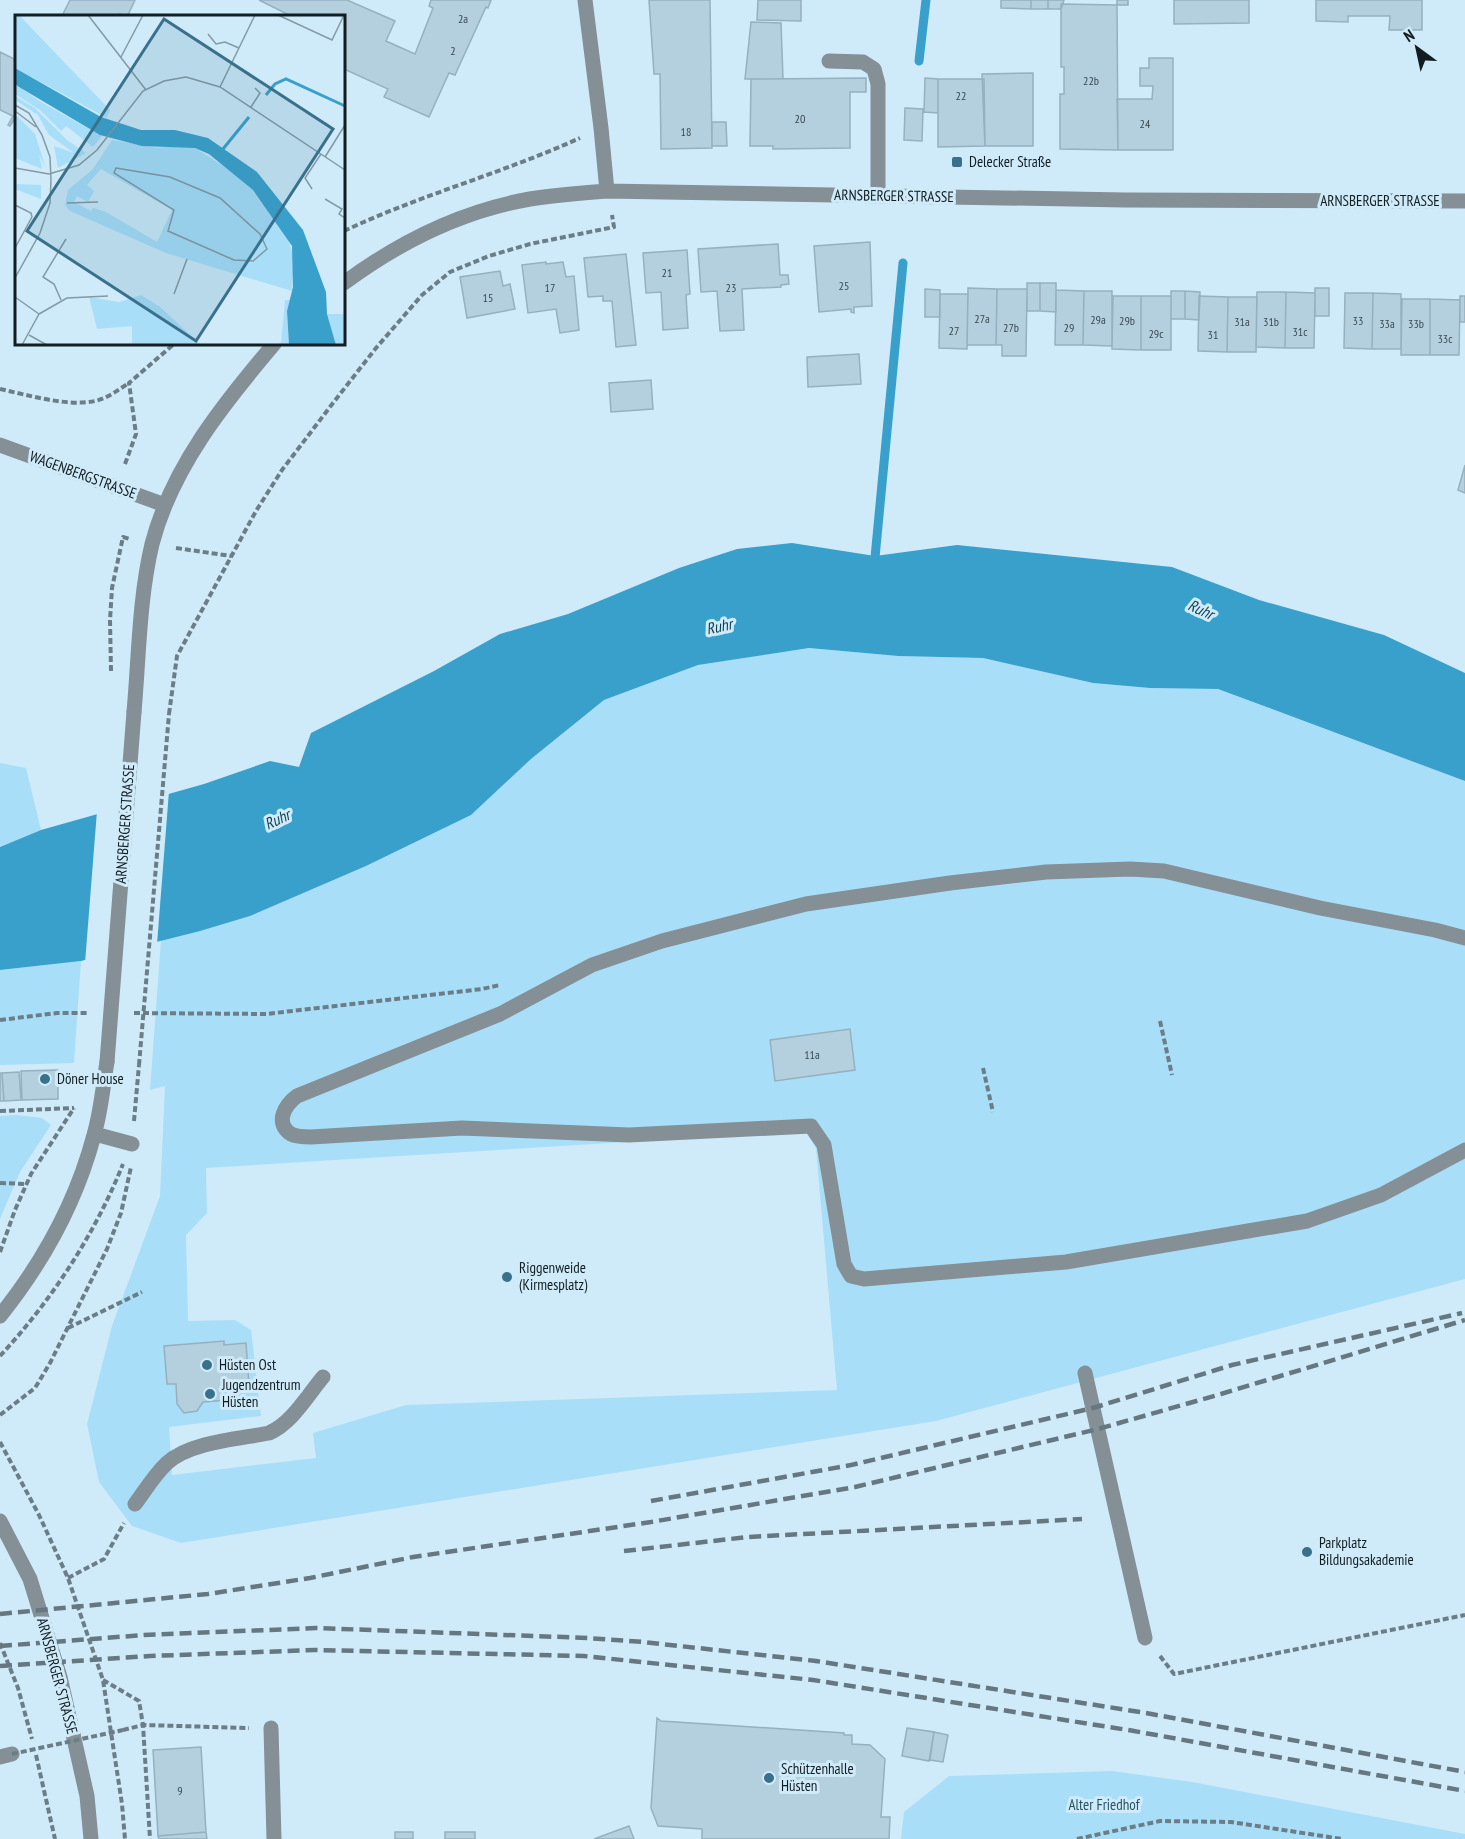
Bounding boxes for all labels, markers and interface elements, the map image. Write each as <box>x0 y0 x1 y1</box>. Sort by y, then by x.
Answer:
house number: 2a <box>458 11 468 26</box>
inset map <box>15 15 345 345</box>
north arrow <box>1387 18 1447 78</box>
text: N <box>1400 25 1418 46</box>
house number: 2 <box>450 43 456 58</box>
house number: 22b <box>1083 73 1099 88</box>
house number: 22 <box>956 88 966 103</box>
house number: 20 <box>795 111 805 126</box>
house number: 24 <box>1140 116 1151 131</box>
house number: 18 <box>681 124 691 139</box>
place label: Delecker Straße <box>969 152 1051 171</box>
marker: Delecker Straße <box>950 155 964 169</box>
street label: ARNSBERGER STRASSE <box>834 185 954 206</box>
street label: ARNSBERGER STRASSE <box>1320 191 1440 210</box>
house number: 21 <box>662 265 672 280</box>
house number: 25 <box>839 278 849 293</box>
house number: 17 <box>545 280 555 295</box>
house number: 23 <box>726 280 736 295</box>
house number: 15 <box>483 290 493 305</box>
house number: 27a <box>974 311 990 326</box>
house number: 29a <box>1090 312 1106 327</box>
house number: 29b <box>1119 313 1135 328</box>
house number: 33 <box>1353 313 1363 328</box>
house number: 31a <box>1234 314 1250 329</box>
house number: 31b <box>1263 314 1279 329</box>
house number: 33a <box>1379 316 1395 331</box>
house number: 33b <box>1408 316 1424 331</box>
house number: 27b <box>1003 320 1019 335</box>
house number: 29 <box>1064 320 1074 335</box>
house number: 27 <box>949 323 959 338</box>
house number: 31c <box>1292 324 1308 339</box>
house number: 29c <box>1148 326 1164 341</box>
house number: 31 <box>1208 327 1218 342</box>
house number: 33c <box>1437 331 1453 346</box>
street label: WAGENBERGSTRASSE <box>27 446 139 503</box>
water label: Ruhr <box>1185 594 1219 625</box>
water label: Ruhr <box>704 613 736 638</box>
street label: ARNSBERGER STRASSE <box>111 764 138 884</box>
water label: Ruhr <box>261 803 295 834</box>
house number: 11a <box>804 1047 820 1062</box>
place label: Döner House <box>57 1069 124 1088</box>
marker: Döner House <box>38 1072 52 1086</box>
place label: Riggenweide (Kirmesplatz) <box>519 1258 588 1294</box>
marker: Riggenweide (Kirmesplatz) <box>500 1270 514 1284</box>
place label: Hüsten Ost <box>219 1355 276 1374</box>
marker: Hüsten Ost <box>200 1358 214 1372</box>
place label: Jugendzentrum Hüsten <box>221 1375 300 1411</box>
marker: Jugendzentrum Hüsten <box>203 1387 217 1401</box>
place label: Parkplatz Bildungsakademie <box>1319 1533 1414 1569</box>
marker: Parkplatz Bildungsakademie <box>1300 1545 1314 1559</box>
street label: ARNSBERGER STRASSE <box>33 1616 82 1736</box>
place label: Schützenhalle Hüsten <box>781 1759 854 1795</box>
marker: Schützenhalle Hüsten <box>762 1771 776 1785</box>
house number: 9 <box>177 1783 183 1798</box>
park label: Alter Friedhof <box>1068 1795 1141 1814</box>

